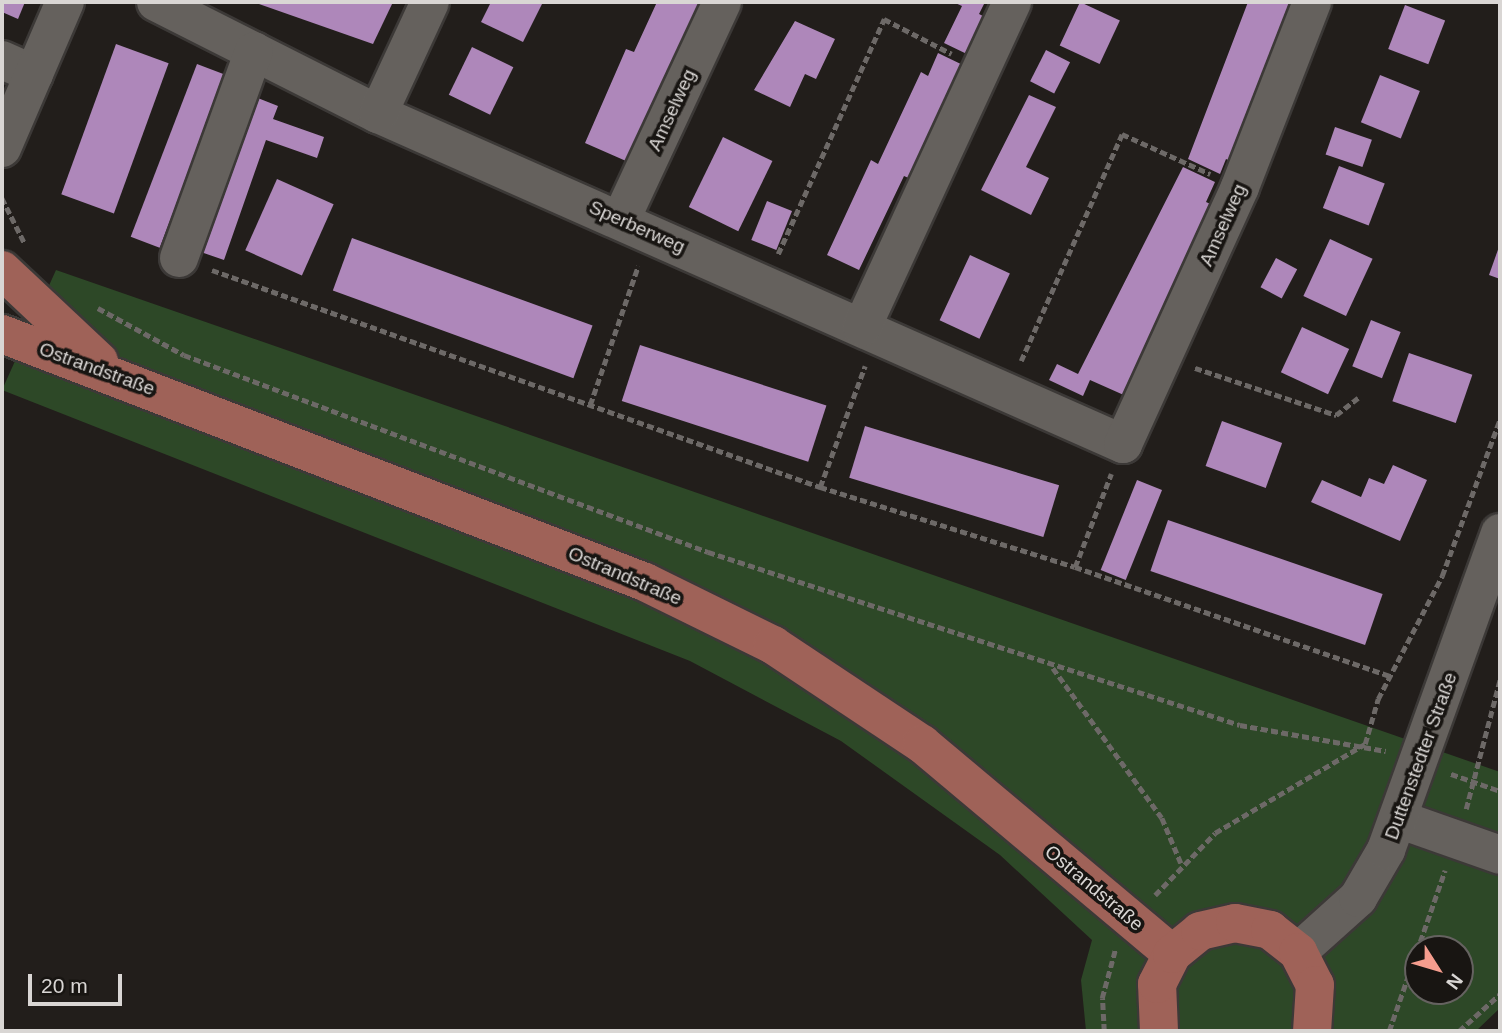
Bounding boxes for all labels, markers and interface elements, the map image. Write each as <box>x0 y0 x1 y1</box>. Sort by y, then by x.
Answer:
street label: Amselweg <box>643 65 701 155</box>
street label: Amselweg <box>1195 180 1251 270</box>
street label: Sperberweg <box>586 196 688 258</box>
street label: Ostrandstraße <box>36 338 158 400</box>
street label: Ostrandstraße <box>565 542 685 610</box>
street label: Duttenstedter Straße <box>1380 669 1462 843</box>
street label: Ostrandstraße <box>1040 840 1148 936</box>
north arrow <box>1404 935 1474 1005</box>
scale bar <box>32 960 126 1004</box>
text: N <box>1442 970 1467 994</box>
text: 20 m <box>41 974 88 997</box>

